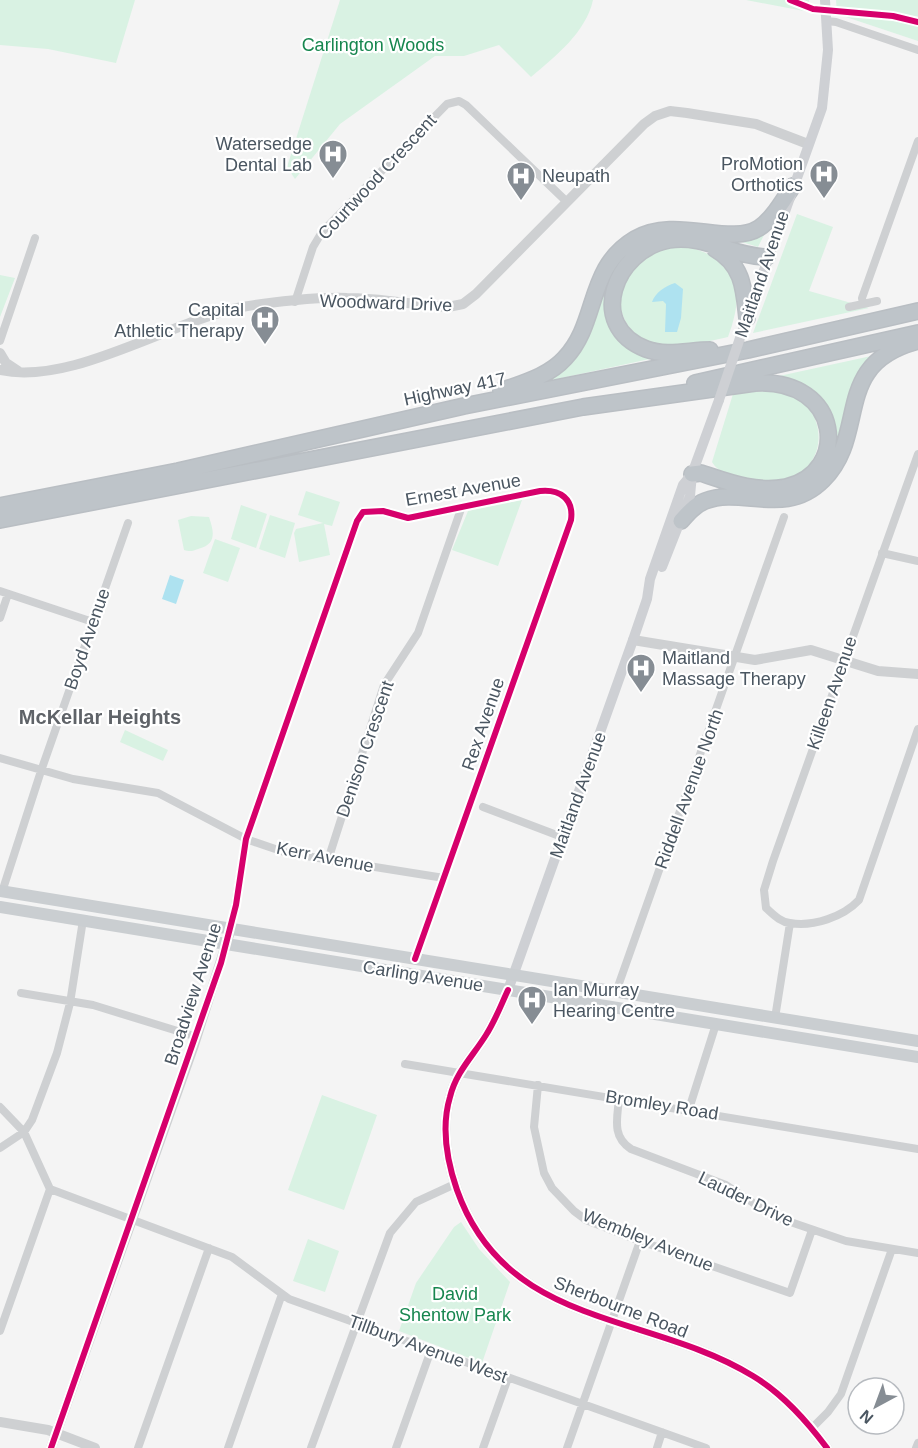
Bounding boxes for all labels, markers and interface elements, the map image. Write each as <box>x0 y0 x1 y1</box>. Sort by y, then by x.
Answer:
park label: Carlington Woods <box>302 35 444 55</box>
street label: Courtwood Crescent <box>314 110 440 244</box>
place label: Watersedge Dental Lab <box>216 134 312 175</box>
hospital icon: Watersedge Dental Lab <box>317 138 349 180</box>
place label: ProMotion Orthotics <box>721 154 803 195</box>
hospital icon: ProMotion Orthotics <box>808 158 840 200</box>
hospital icon: Neupath <box>505 160 537 202</box>
place label: Neupath <box>542 166 610 186</box>
street label: Maitland Avenue <box>731 208 793 340</box>
street label: Woodward Drive <box>319 291 453 315</box>
place label: Capital Athletic Therapy <box>114 300 244 341</box>
hospital icon: Capital Athletic Therapy <box>249 304 281 346</box>
street label: Highway 417 <box>402 368 508 410</box>
street label: Ernest Avenue <box>404 470 522 510</box>
street label: Boyd Avenue <box>60 586 114 692</box>
street label: Killeen Avenue <box>803 634 861 752</box>
place label: Maitland Massage Therapy <box>662 648 806 689</box>
hospital icon: Maitland Massage Therapy <box>625 652 657 694</box>
street label: Rex Avenue <box>458 675 508 773</box>
street label: Denison Crescent <box>332 678 398 820</box>
district label: McKellar Heights <box>19 706 181 728</box>
street label: Riddell Avenue North <box>651 706 727 872</box>
street label: Maitland Avenue <box>546 729 610 861</box>
street label: Kerr Avenue <box>275 838 375 876</box>
street label: Broadview Avenue <box>161 920 225 1068</box>
street label: Carling Avenue <box>361 957 485 995</box>
place label: Ian Murray Hearing Centre <box>553 980 675 1021</box>
hospital icon: Ian Murray Hearing Centre <box>516 984 548 1026</box>
street label: Bromley Road <box>604 1086 720 1124</box>
street label: Lauder Drive <box>695 1167 797 1231</box>
street label: Wembley Avenue <box>580 1205 716 1275</box>
street label: Sherbourne Road <box>551 1272 691 1342</box>
park label: David Shentow Park <box>399 1284 512 1325</box>
street label: Tillbury Avenue West <box>346 1311 510 1387</box>
north arrow <box>846 1376 906 1436</box>
text: N <box>857 1407 876 1427</box>

